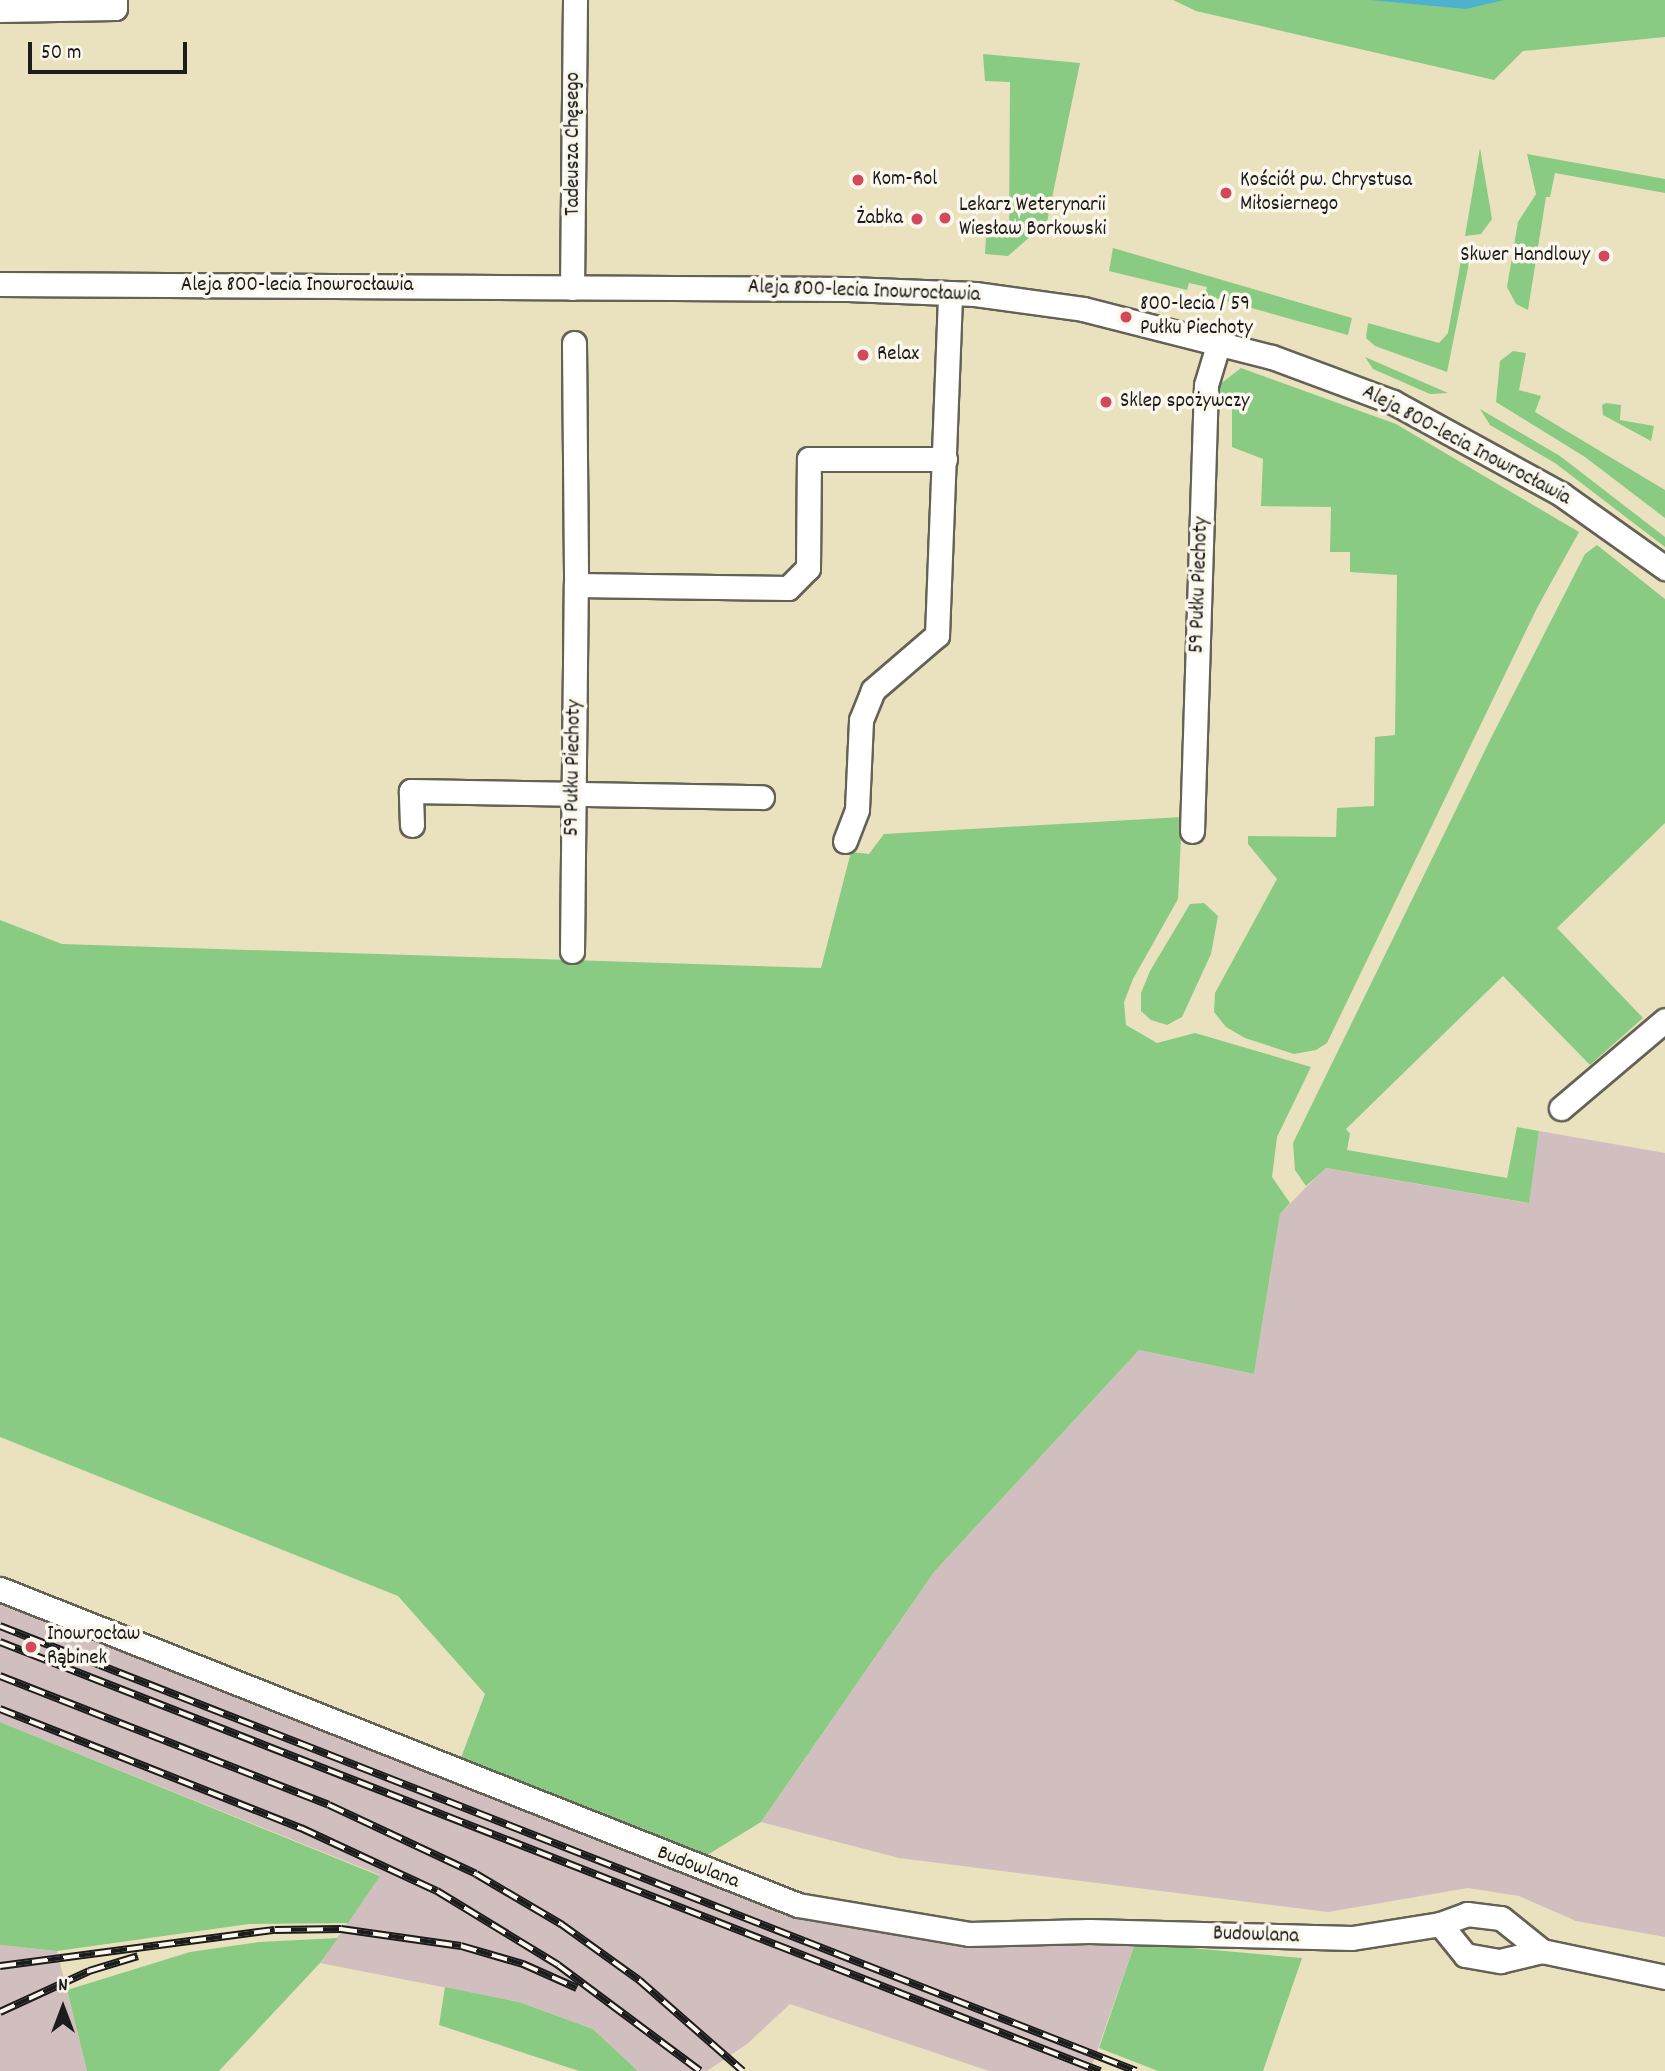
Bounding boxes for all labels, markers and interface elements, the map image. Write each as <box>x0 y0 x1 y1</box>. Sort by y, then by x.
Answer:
scale bar <box>32 28 191 72</box>
text: 50 m <box>41 39 81 69</box>
street label: Tadeusza Chęsego <box>561 72 587 216</box>
place label: Kom-Rol <box>872 167 937 193</box>
place label: Kościół pw. Chrystusa Miłosiernego <box>1240 168 1412 218</box>
marker: Kom-Rol <box>850 172 866 188</box>
marker: Kościół pw. Chrystusa Miłosiernego <box>1218 185 1234 201</box>
place label: Lekarz Weterynarii Wiesław Borkowski <box>959 193 1106 243</box>
place label: Żabka <box>856 206 903 232</box>
marker: Lekarz Weterynarii Wiesław Borkowski <box>937 210 953 226</box>
marker: Żabka <box>909 211 925 227</box>
place label: Skwer Handlowy <box>1460 243 1590 269</box>
marker: Skwer Handlowy <box>1596 248 1612 264</box>
street label: Aleja 800-lecia Inowrocławia <box>181 273 413 299</box>
street label: Aleja 800-lecia Inowrocławia <box>747 275 981 309</box>
place label: 800-lecia / 59 Pułku Piechoty <box>1140 292 1253 342</box>
marker: 800-lecia / 59 Pułku Piechoty <box>1118 309 1134 325</box>
place label: Relax <box>877 342 919 368</box>
marker: Relax <box>855 347 871 363</box>
street label: Aleja 800-lecia Inowrocławia <box>1357 380 1575 512</box>
place label: Sklep spożywczy <box>1120 389 1249 415</box>
marker: Sklep spożywczy <box>1098 394 1114 410</box>
street label: 59 Pułku Piechoty <box>1185 516 1215 654</box>
street label: 59 Pułku Piechoty <box>560 699 588 837</box>
place label: Inowrocław Rąbinek <box>47 1622 140 1672</box>
marker: Inowrocław Rąbinek <box>21 1637 41 1657</box>
street label: Budowlana <box>653 1841 743 1895</box>
street label: Budowlana <box>1213 1922 1299 1950</box>
north arrow <box>28 1973 98 2043</box>
text: N <box>58 1973 68 2000</box>

